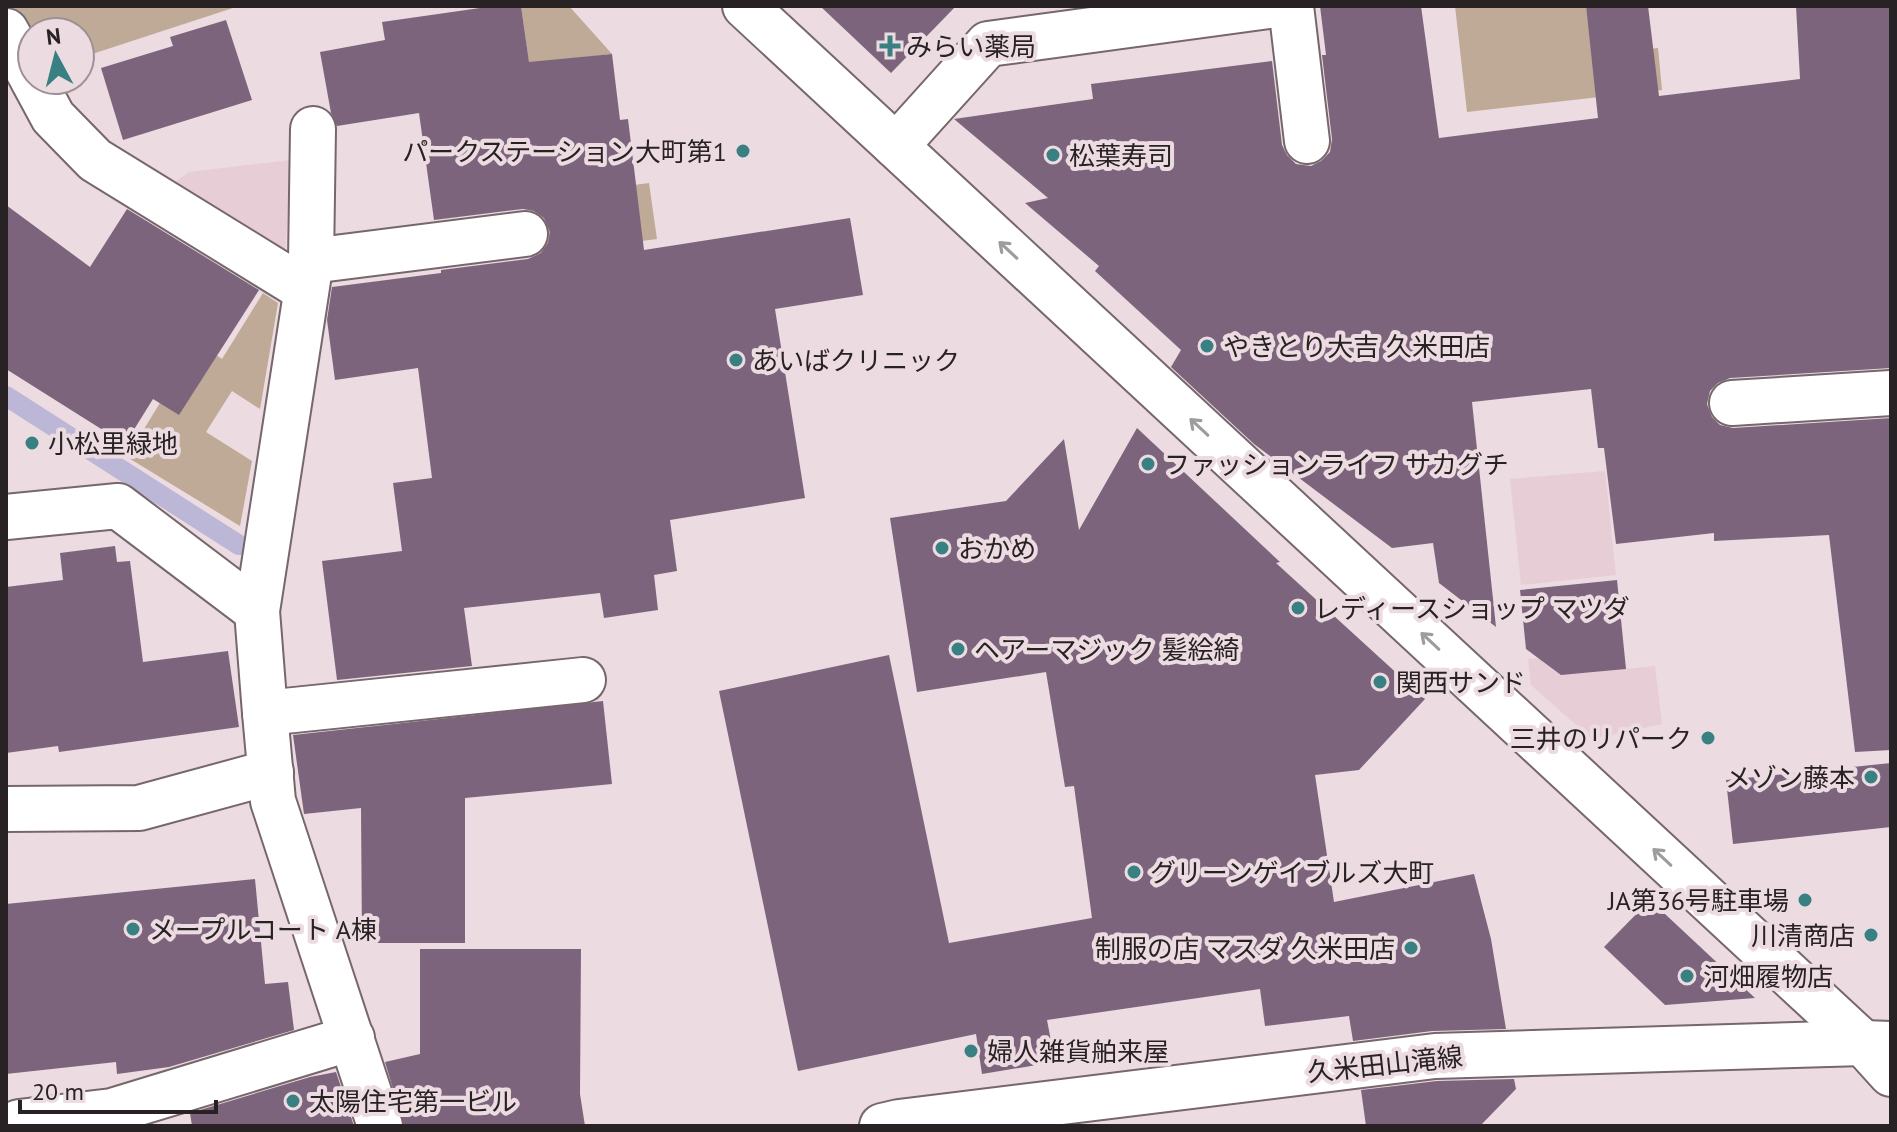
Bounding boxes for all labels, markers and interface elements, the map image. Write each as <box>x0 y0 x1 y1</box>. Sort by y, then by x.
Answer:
north arrow <box>16 16 96 96</box>
text: N <box>45 21 62 51</box>
place label: みらい薬局 <box>906 30 1036 63</box>
marker: みらい薬局 <box>881 37 899 55</box>
place label: パークステーション大町第1 <box>402 135 727 168</box>
place label: 松葉寿司 <box>1069 139 1173 172</box>
marker: パークステーション大町第1 <box>734 142 752 160</box>
marker: 松葉寿司 <box>1044 146 1062 164</box>
one-way arrow <box>998 240 1018 259</box>
place label: やきとり大吉 久米田店 <box>1223 330 1490 363</box>
marker: やきとり大吉 久米田店 <box>1198 337 1216 355</box>
place label: あいばクリニック <box>752 344 960 377</box>
marker: あいばクリニック <box>727 351 745 369</box>
one-way arrow <box>1189 418 1209 436</box>
place label: 小松里緑地 <box>48 427 178 460</box>
marker: 小松里緑地 <box>23 434 41 452</box>
place label: ファッションライフ サカグチ <box>1164 448 1509 481</box>
marker: ファッションライフ サカグチ <box>1139 455 1157 473</box>
place label: おかめ <box>958 532 1036 565</box>
marker: おかめ <box>933 539 951 557</box>
place label: レディースショップ マツダ <box>1314 592 1630 625</box>
marker: レディースショップ マツダ <box>1289 599 1307 617</box>
place label: ヘアーマジック 髪絵綺 <box>974 633 1239 666</box>
one-way arrow <box>1421 633 1441 651</box>
marker: ヘアーマジック 髪絵綺 <box>949 640 967 658</box>
place label: 関西サンド <box>1396 666 1526 699</box>
marker: 関西サンド <box>1371 673 1389 691</box>
place label: 三井のリパーク <box>1510 722 1692 755</box>
marker: 三井のリパーク <box>1699 729 1717 747</box>
place label: メゾン藤本 <box>1725 761 1855 794</box>
marker: メゾン藤本 <box>1862 768 1880 786</box>
one-way arrow <box>1652 848 1672 866</box>
place label: グリーンゲイブルズ大町 <box>1150 856 1434 889</box>
marker: グリーンゲイブルズ大町 <box>1125 863 1143 881</box>
place label: JA第36号駐車場 <box>1607 884 1789 917</box>
marker: JA第36号駐車場 <box>1796 891 1814 909</box>
place label: メープルコート A棟 <box>149 913 377 946</box>
place label: 川清商店 <box>1751 919 1855 952</box>
marker: メープルコート A棟 <box>124 920 142 938</box>
marker: 川清商店 <box>1862 926 1880 944</box>
place label: 制服の店 マスダ 久米田店 <box>1095 932 1395 965</box>
marker: 制服の店 マスダ 久米田店 <box>1402 939 1420 957</box>
place label: 河畑履物店 <box>1703 960 1833 993</box>
marker: 河畑履物店 <box>1678 967 1696 985</box>
place label: 婦人雑貨舶来屋 <box>987 1035 1169 1068</box>
street label: 久米田山滝線 <box>1306 1039 1464 1089</box>
marker: 婦人雑貨舶来屋 <box>962 1042 980 1060</box>
scale bar <box>20 1064 216 1114</box>
text: 20 m <box>32 1076 84 1107</box>
place label: 太陽住宅第一ビル <box>309 1085 517 1118</box>
marker: 太陽住宅第一ビル <box>284 1092 302 1110</box>

